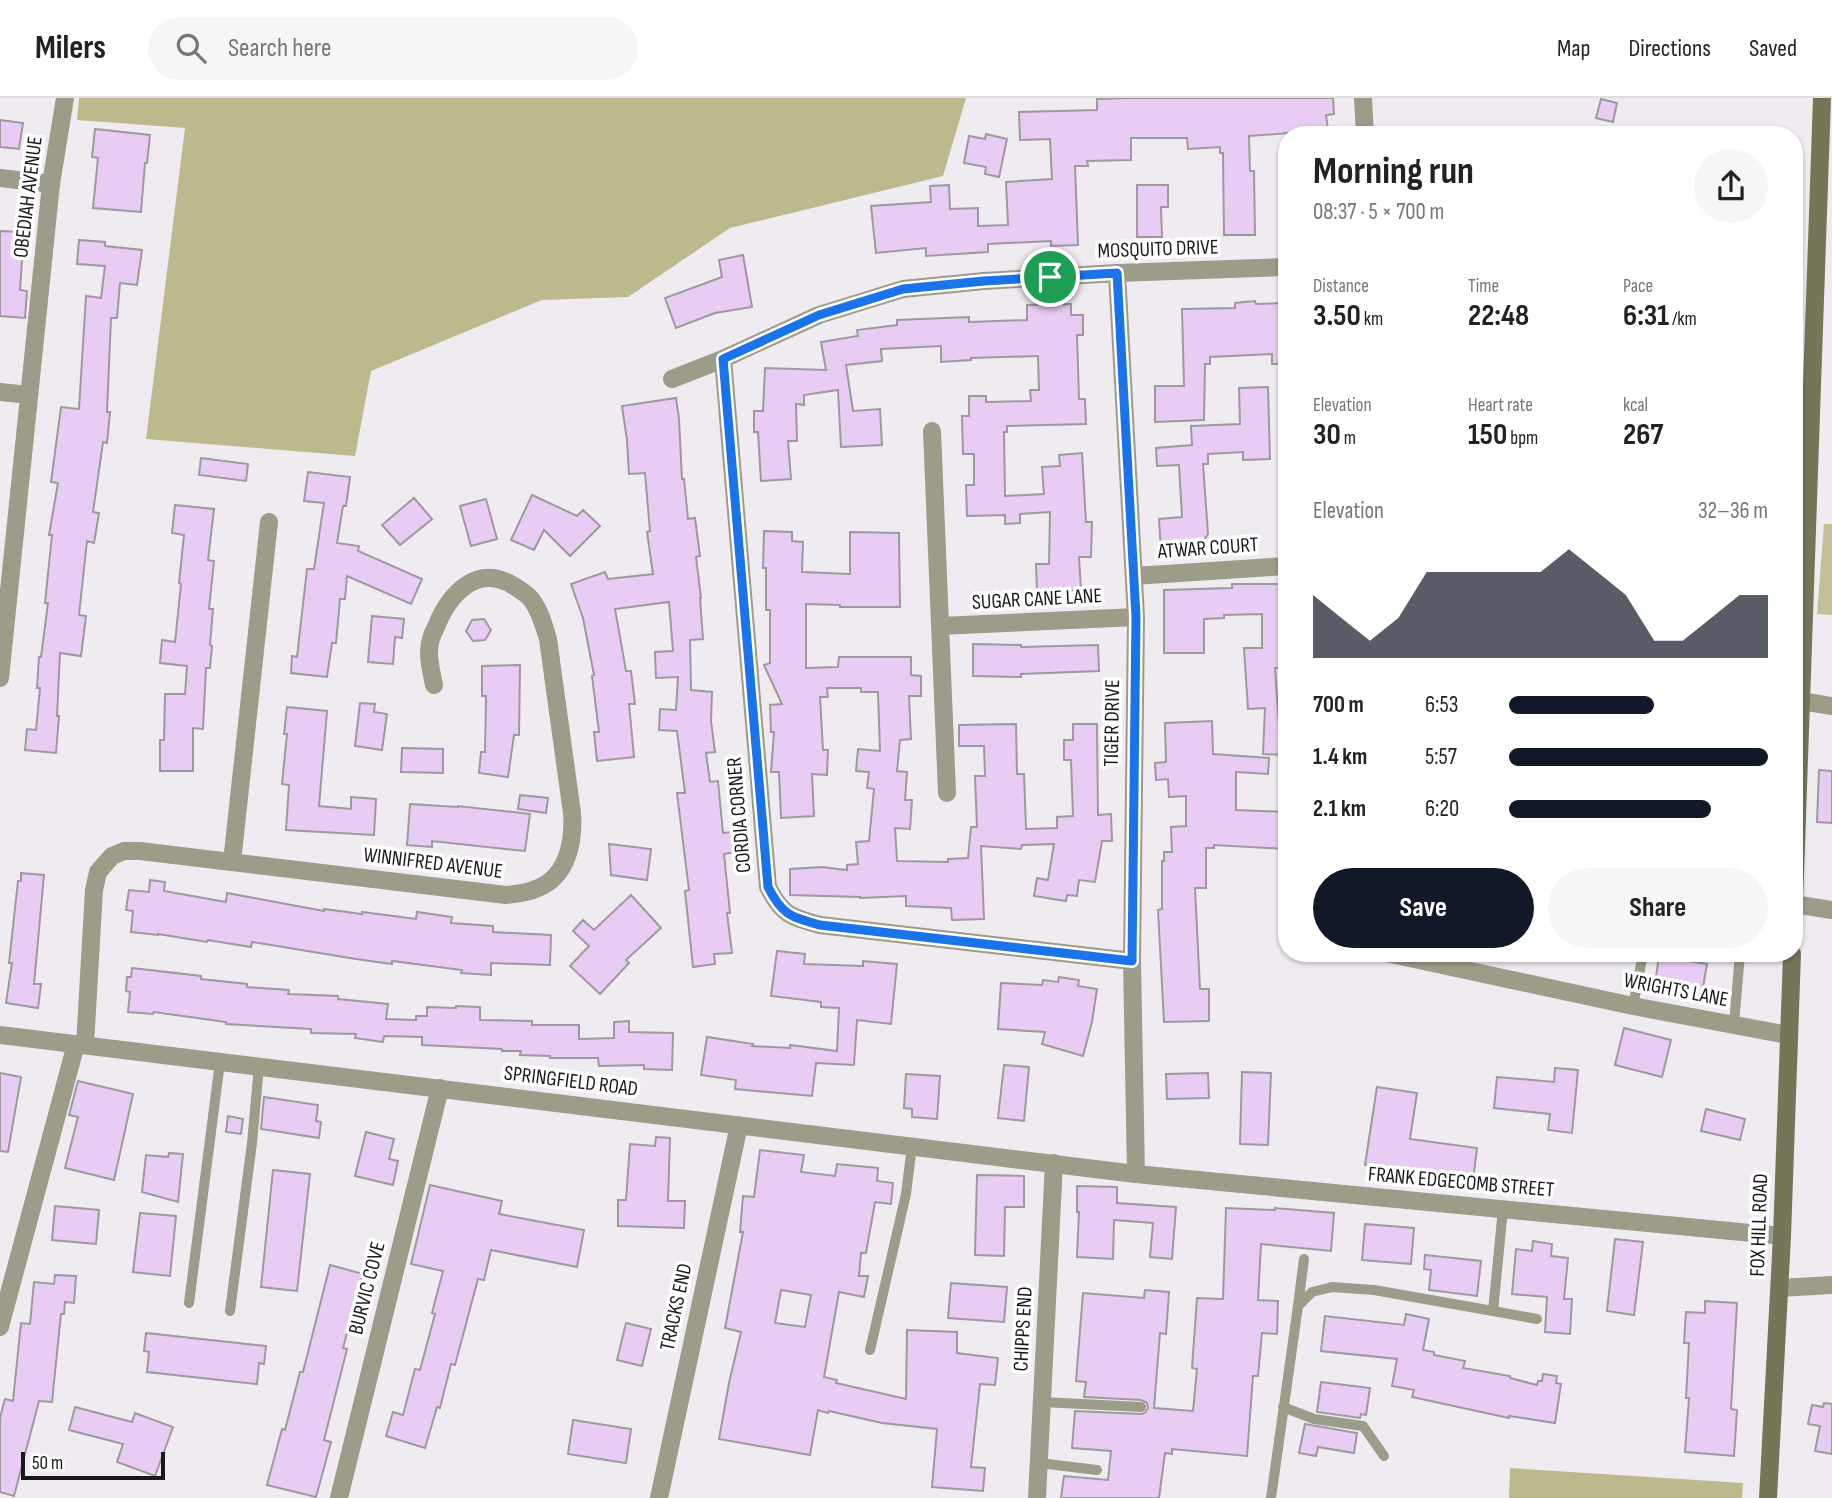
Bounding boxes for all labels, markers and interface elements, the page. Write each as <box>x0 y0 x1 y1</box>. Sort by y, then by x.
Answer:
search box <box>148 17 638 80</box>
text: Milers <box>35 28 106 68</box>
icon: search <box>172 29 210 67</box>
text: Search here <box>228 33 331 64</box>
text: Map <box>1557 34 1590 63</box>
text: Directions <box>1628 34 1711 63</box>
text: Saved <box>1749 34 1797 63</box>
street label: OBEDIAH AVENUE <box>8 135 48 259</box>
text: Morning run <box>1313 149 1474 194</box>
button: share <box>1694 149 1768 223</box>
text: 08:37 · 5 × 700 m <box>1313 198 1444 226</box>
street label: MOSQUITO DRIVE <box>1097 234 1219 264</box>
pin <box>1020 247 1080 307</box>
icon: arrive <box>1031 258 1069 296</box>
text: Distance <box>1313 275 1369 298</box>
text: Time <box>1468 275 1499 298</box>
text: Pace <box>1623 275 1653 298</box>
text: 3.50 <box>1313 298 1361 334</box>
text: 22:48 <box>1468 298 1529 334</box>
text: 6:31 <box>1623 298 1669 334</box>
text: km <box>1361 308 1383 331</box>
text: /km <box>1669 308 1697 331</box>
text: Elevation <box>1313 394 1372 417</box>
text: Heart rate <box>1468 394 1533 417</box>
text: kcal <box>1623 394 1648 417</box>
text: 30 <box>1313 417 1341 453</box>
text: 150 <box>1468 417 1507 453</box>
text: 267 <box>1623 417 1663 453</box>
text: m <box>1341 427 1356 450</box>
text: bpm <box>1507 427 1538 450</box>
text: Elevation <box>1313 497 1384 525</box>
text: 32–36 m <box>1698 497 1768 525</box>
street label: ATWAR COURT <box>1156 532 1260 564</box>
street label: SUGAR CANE LANE <box>971 583 1103 615</box>
street label: TIGER DRIVE <box>1099 679 1125 767</box>
text: 700 m <box>1313 691 1364 719</box>
text: 6:53 <box>1425 691 1458 719</box>
text: 1.4 km <box>1313 743 1367 771</box>
text: 5:57 <box>1425 743 1457 771</box>
street label: CORDIA CORNER <box>721 756 757 874</box>
text: 2.1 km <box>1313 795 1366 823</box>
text: 6:20 <box>1425 795 1459 823</box>
street label: WINNIFRED AVENUE <box>362 842 504 884</box>
button: Save <box>1313 868 1534 948</box>
button: Share <box>1548 868 1768 948</box>
street label: WRIGHTS LANE <box>1622 968 1730 1012</box>
street label: SPRINGFIELD ROAD <box>503 1060 639 1102</box>
street label: FRANK EDGECOMB STREET <box>1367 1161 1556 1203</box>
street label: FOX HILL ROAD <box>1745 1173 1773 1277</box>
street label: BURVIC COVE <box>343 1239 391 1337</box>
street label: TRACKS END <box>655 1261 697 1353</box>
street label: CHIPPS END <box>1008 1286 1038 1372</box>
scale bar <box>21 1449 164 1481</box>
text: 50 m <box>32 1452 63 1475</box>

